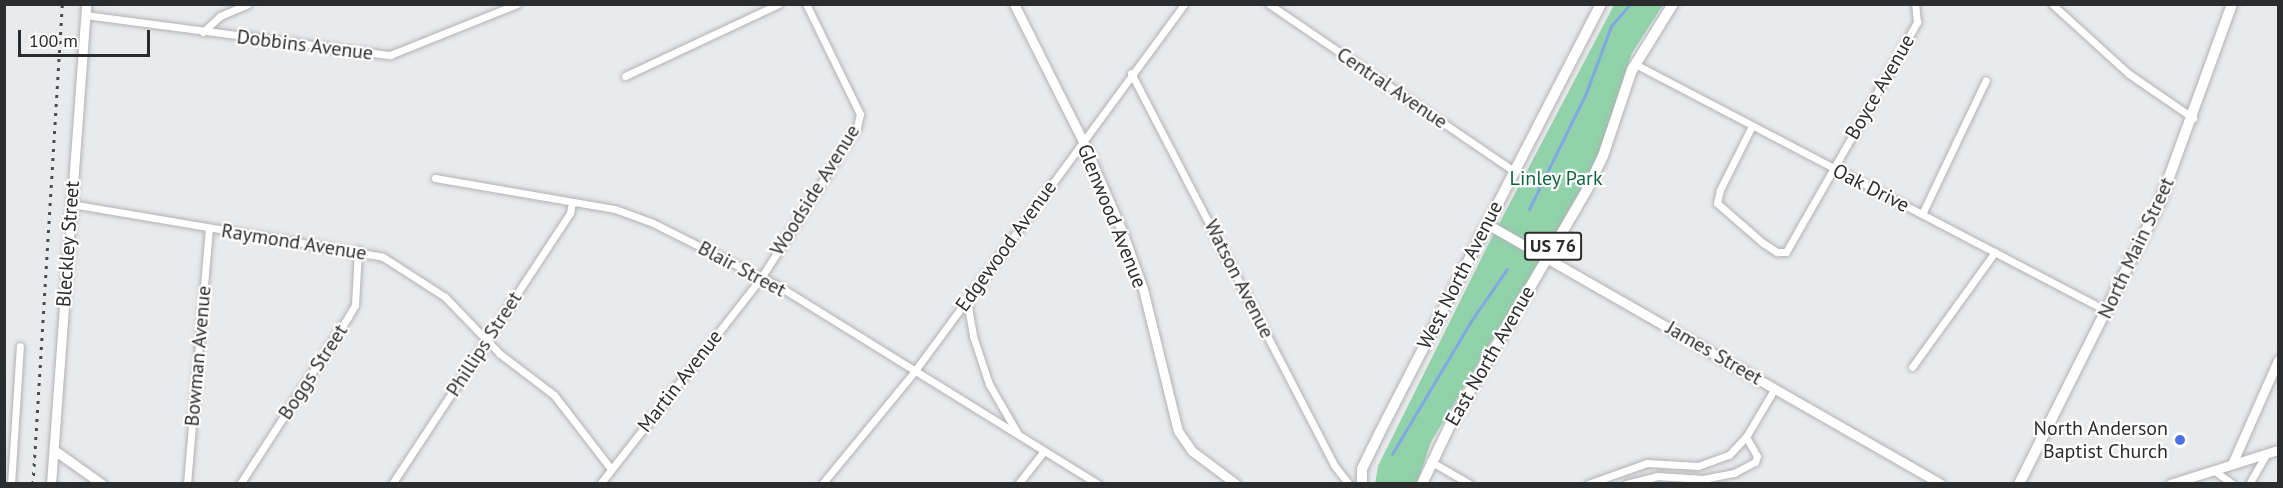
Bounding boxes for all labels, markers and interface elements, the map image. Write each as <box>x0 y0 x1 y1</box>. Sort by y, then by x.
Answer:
scale bar <box>21 18 153 56</box>
street label: Dobbins Avenue <box>235 25 375 65</box>
text: 100 m <box>29 29 78 52</box>
street label: Boyce Avenue <box>1840 30 1920 144</box>
street label: Central Avenue <box>1332 42 1452 134</box>
street label: Woodside Avenue <box>765 120 865 260</box>
street label: Glenwood Avenue <box>1072 140 1152 292</box>
street label: Oak Drive <box>1828 158 1914 218</box>
park label: Linley Park <box>1509 166 1603 190</box>
street label: North Main Street <box>2093 174 2179 322</box>
street label: Edgewood Avenue <box>950 176 1062 316</box>
street label: Bleckley Street <box>52 180 84 308</box>
street label: West North Avenue <box>1412 197 1508 353</box>
street label: Watson Avenue <box>1199 215 1279 343</box>
street label: Raymond Avenue <box>219 219 369 265</box>
road number: US 76 <box>1523 231 1583 261</box>
street label: Blair Street <box>694 236 790 302</box>
street label: East North Avenue <box>1440 281 1540 431</box>
street label: Bowman Avenue <box>180 284 216 428</box>
street label: Phillips Street <box>441 287 527 401</box>
street label: James Street <box>1662 316 1766 390</box>
street label: Boggs Street <box>273 320 353 424</box>
street label: Martin Avenue <box>632 325 728 437</box>
place label: North Anderson Baptist Church <box>2033 416 2168 463</box>
marker: North Anderson Baptist Church <box>2173 433 2187 447</box>

